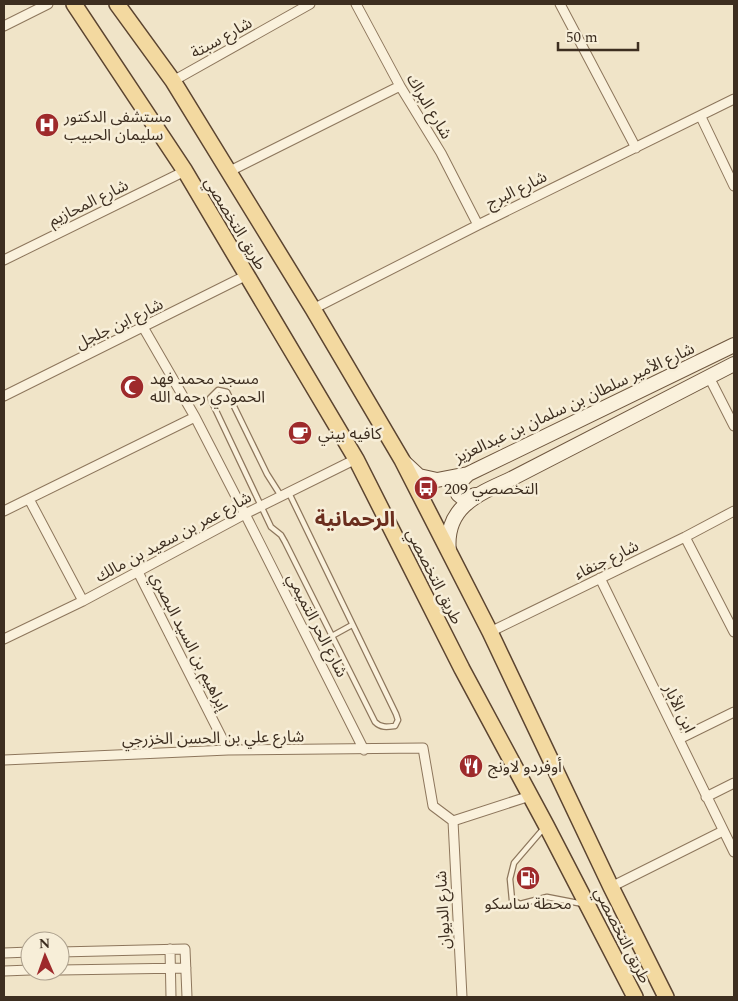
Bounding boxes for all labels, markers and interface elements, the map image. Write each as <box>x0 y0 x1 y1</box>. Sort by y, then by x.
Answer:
street label: شارع سبتة <box>186 11 257 65</box>
scale bar <box>558 20 638 52</box>
text: 50 m <box>566 26 598 49</box>
street label: شارع البراك <box>400 69 458 144</box>
place label: مستشفى الدكتور سليمان الحبيب <box>63 105 172 147</box>
hospital icon: مستشفى الدكتور سليمان الحبيب <box>34 112 60 138</box>
street label: شارع البرج <box>482 165 551 215</box>
street label: طريق التخصصي <box>198 172 272 275</box>
street label: شارع المحازيم <box>44 173 133 233</box>
street label: شارع ابن جلجل <box>71 292 167 356</box>
street label: شارع الأمير سلطان بن سلمان بن عبدالعزيز <box>449 336 699 470</box>
place label: مسجد محمد فهد الحمودي رحمه الله <box>150 367 265 409</box>
mosque icon: مسجد محمد فهد الحمودي رحمه الله <box>119 374 145 400</box>
cafe icon: كافيه بيني <box>287 420 313 446</box>
place label: كافيه بيني <box>318 422 382 446</box>
bus stop icon: التخصصي 209 <box>413 475 439 501</box>
place label: التخصصي 209 <box>444 477 538 501</box>
street label: شارع عمر بن سعيد بن مالك <box>91 485 256 588</box>
district label: الرحمانية <box>315 504 395 536</box>
street label: طريق التخصصي <box>400 524 469 629</box>
street label: شارع جنفاء <box>570 534 643 586</box>
street label: إبراهيم بن السيد البصري <box>144 568 235 716</box>
street label: شارع الحر التميمي <box>281 569 354 682</box>
street label: ابن الأبار <box>657 679 701 737</box>
street label: شارع علي بن الحسن الخزرجي <box>122 724 304 752</box>
restaurant icon: أوفردو لاونج <box>458 753 484 779</box>
place label: أوفردو لاونج <box>488 755 562 779</box>
fuel station icon: محطة ساسكو <box>515 865 541 891</box>
street label: شارع الديوان <box>429 870 457 950</box>
street label: طريق التخصصي <box>588 883 657 988</box>
place label: محطة ساسكو <box>484 892 572 916</box>
north arrow <box>20 931 70 981</box>
text: N <box>38 933 51 954</box>

